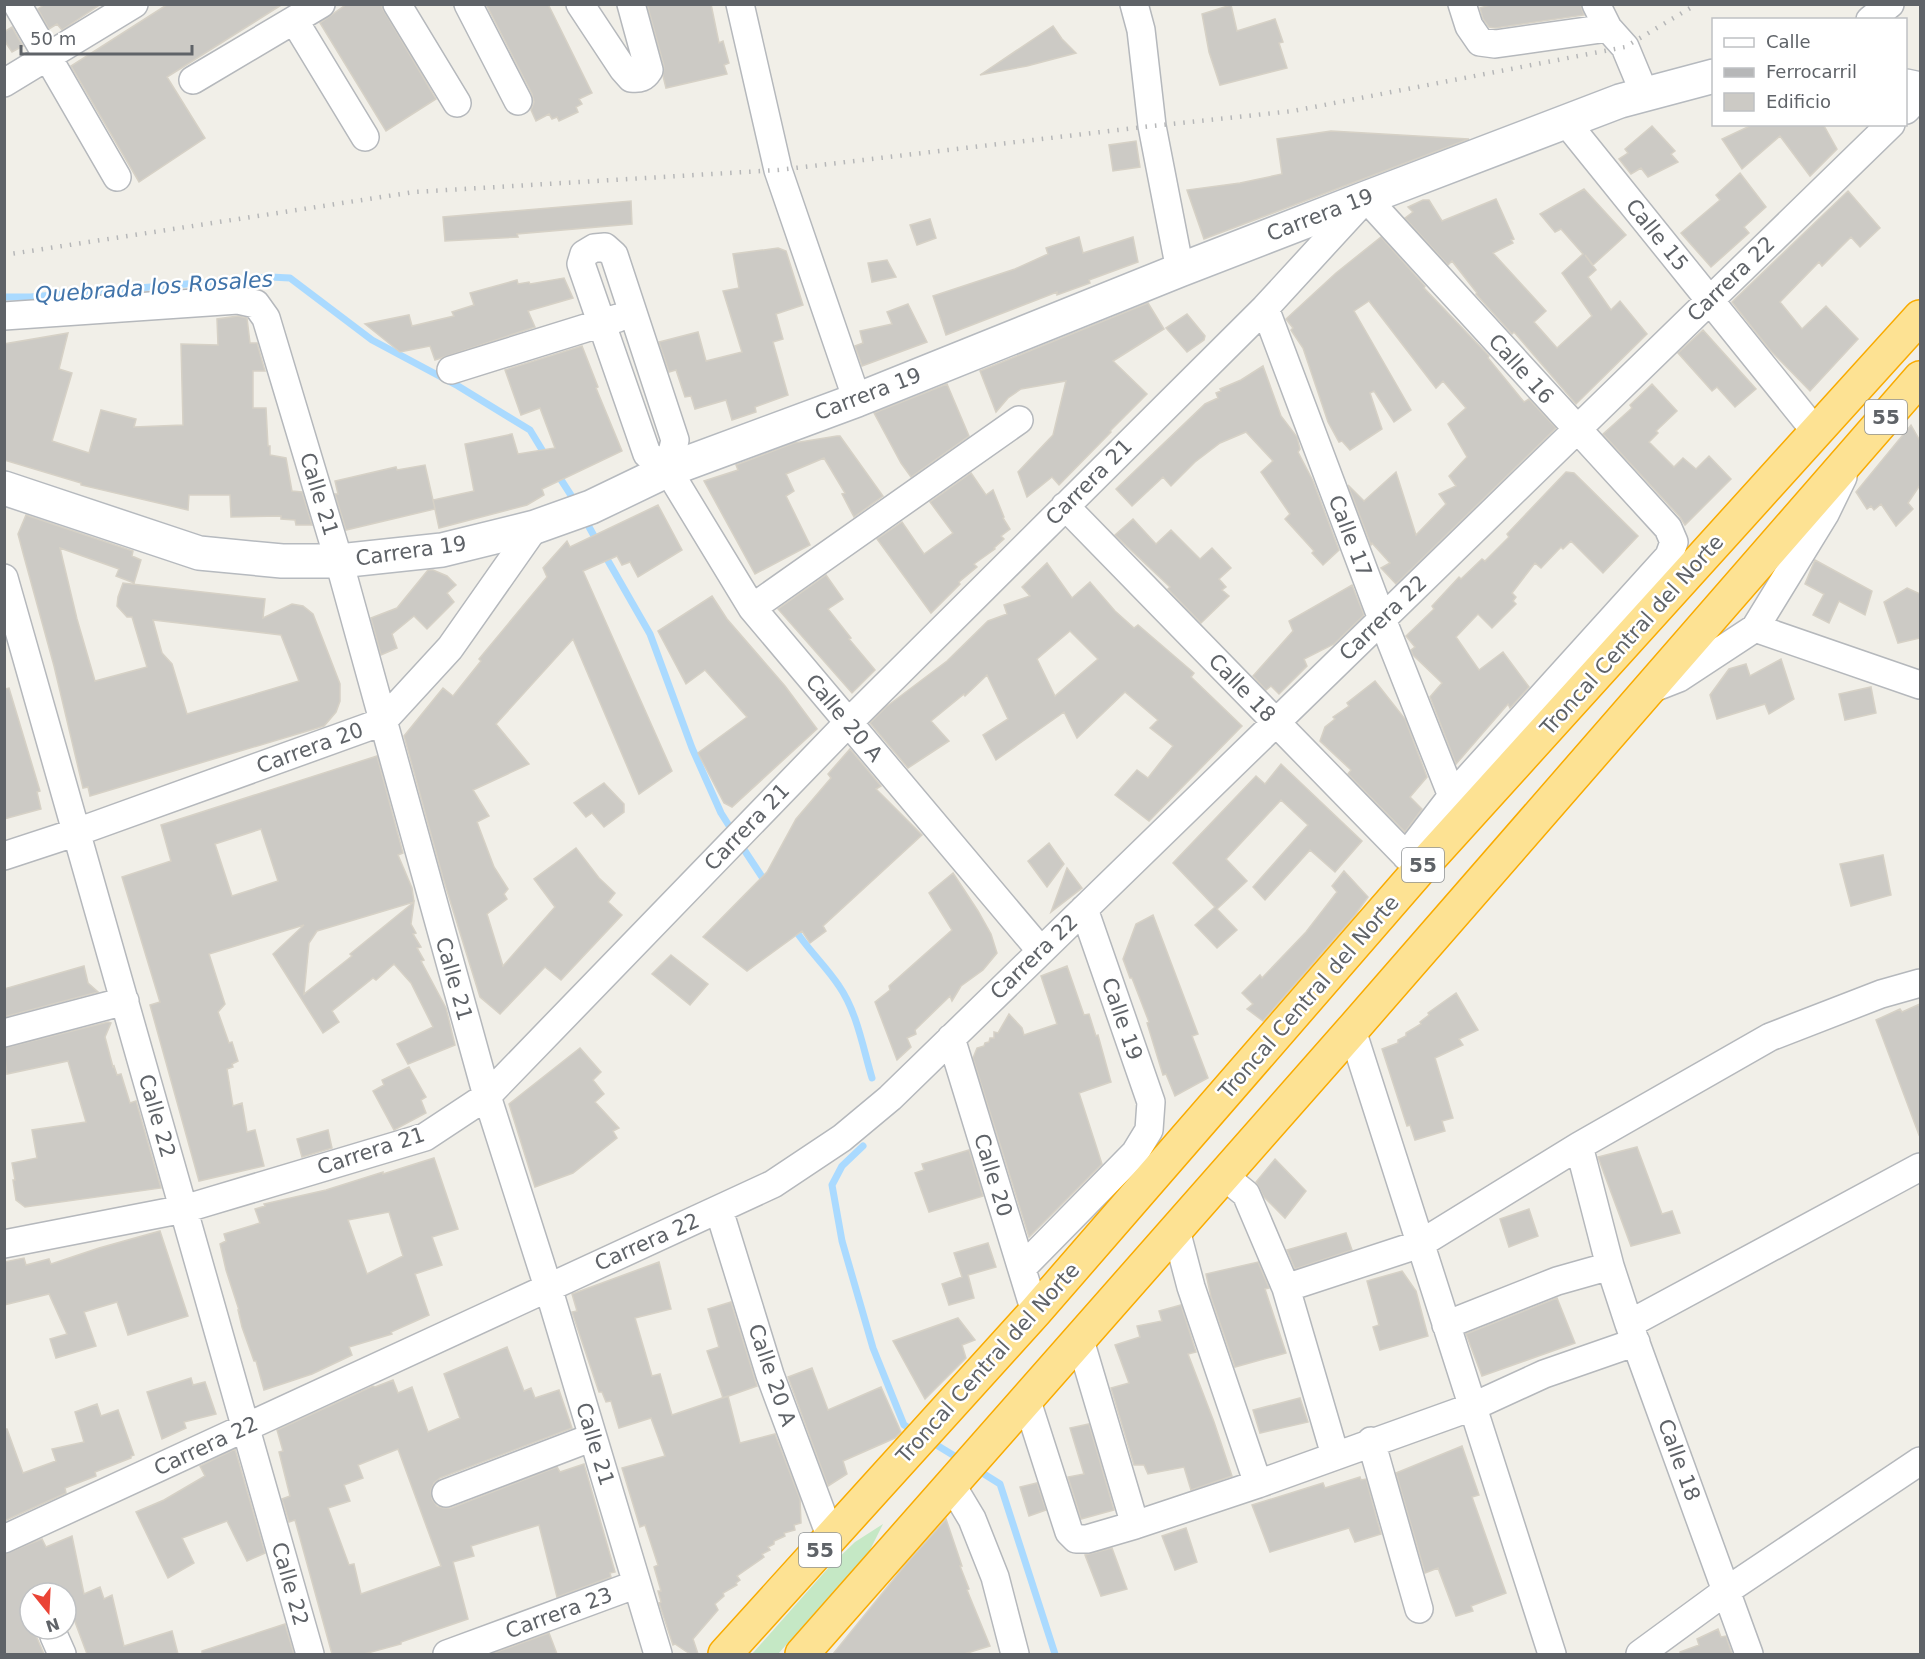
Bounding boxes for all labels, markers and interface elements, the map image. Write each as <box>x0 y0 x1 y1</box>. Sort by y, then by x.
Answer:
scale bar <box>21 18 192 56</box>
legend <box>1712 18 1907 126</box>
text: 50 m <box>30 28 76 49</box>
text: Calle <box>1766 31 1811 52</box>
text: Ferrocarril <box>1766 61 1857 82</box>
text: Edificio <box>1766 91 1831 112</box>
street label: Carrera 19 <box>1264 184 1376 246</box>
street label: Calle 15 <box>1621 194 1693 276</box>
street label: Carrera 22 <box>1682 232 1780 326</box>
water label: Quebrada los Rosales <box>34 266 274 308</box>
street label: Calle 16 <box>1483 329 1559 409</box>
street label: Carrera 19 <box>812 363 924 425</box>
road number: 55 <box>1865 400 1907 434</box>
street label: Carrera 21 <box>1041 434 1137 530</box>
street label: Calle 21 <box>295 450 343 538</box>
street label: Calle 17 <box>1323 492 1377 580</box>
street label: Troncal Central del Norte <box>1535 530 1728 741</box>
street label: Carrera 19 <box>354 531 468 571</box>
street label: Carrera 22 <box>1334 571 1432 665</box>
street label: Calle 18 <box>1204 649 1280 727</box>
street label: Calle 20 A <box>801 669 888 767</box>
street label: Carrera 20 <box>253 718 367 778</box>
street label: Carrera 21 <box>700 778 794 876</box>
road number: 55 <box>1402 848 1444 882</box>
street label: Troncal Central del Norte <box>1214 891 1404 1104</box>
street label: Carrera 22 <box>985 910 1083 1004</box>
street label: Calle 21 <box>431 935 477 1023</box>
street label: Calle 19 <box>1097 975 1147 1063</box>
street label: Calle 22 <box>134 1072 180 1160</box>
street label: Carrera 21 <box>314 1122 428 1180</box>
street label: Calle 20 <box>969 1131 1017 1219</box>
street label: Carrera 22 <box>591 1208 703 1276</box>
street label: Troncal Central del Norte <box>891 1258 1084 1469</box>
street label: Calle 20 A <box>743 1321 801 1430</box>
street label: Calle 21 <box>571 1400 619 1488</box>
street label: Carrera 22 <box>150 1412 262 1480</box>
street label: Calle 18 <box>1653 1416 1705 1504</box>
road number: 55 <box>799 1533 841 1567</box>
street label: Calle 22 <box>267 1540 313 1628</box>
north arrow <box>18 1581 78 1641</box>
street label: Carrera 23 <box>502 1583 616 1643</box>
text: N <box>43 1614 62 1636</box>

